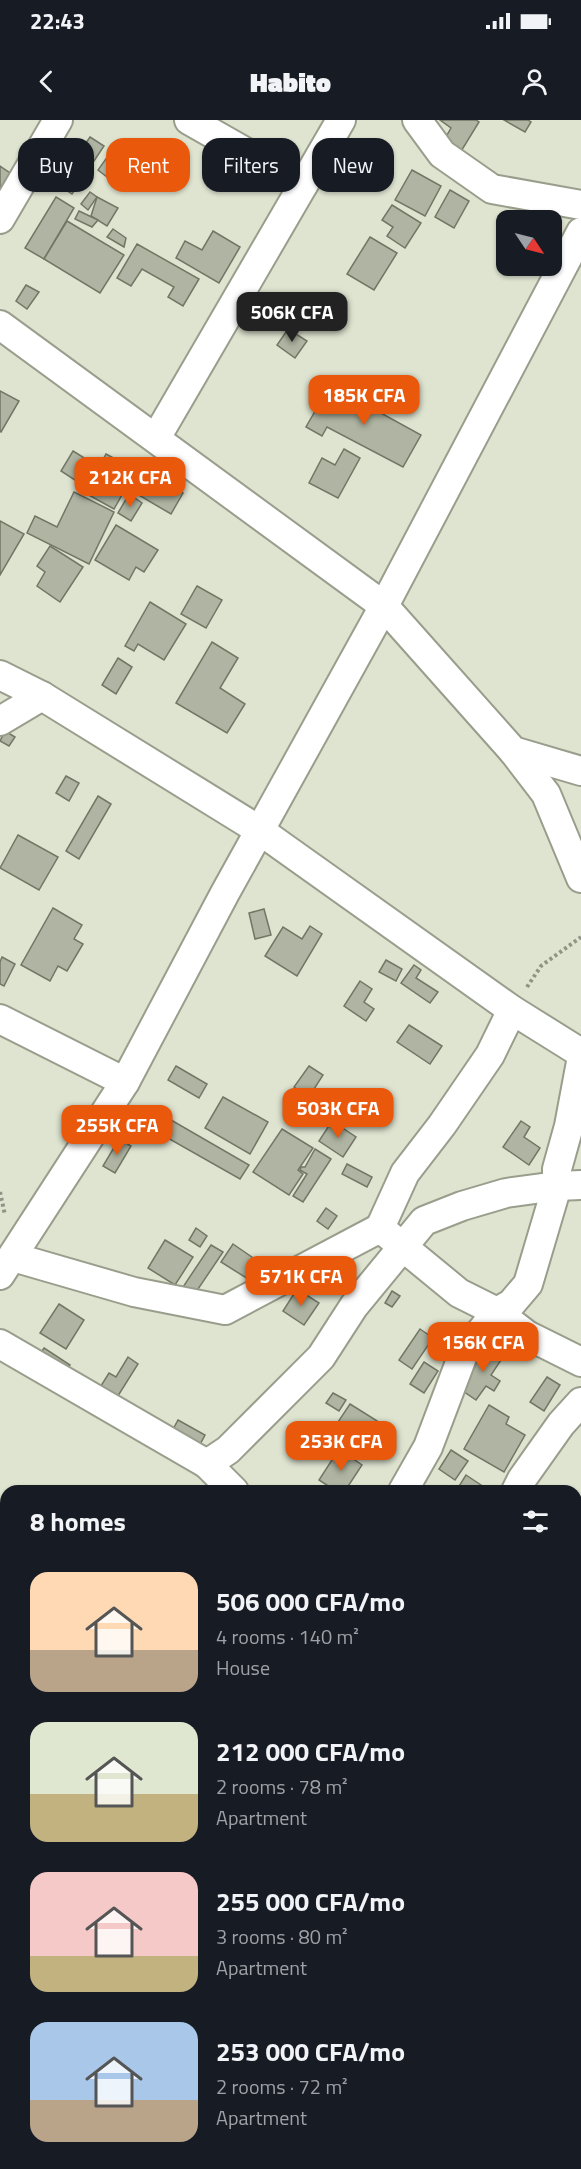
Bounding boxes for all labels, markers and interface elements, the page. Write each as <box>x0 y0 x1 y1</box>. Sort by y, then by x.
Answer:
text: 22:43 <box>30 4 85 38</box>
text: Habito <box>250 61 331 102</box>
icon: back <box>30 65 63 98</box>
icon: person <box>518 65 551 98</box>
chip: Buy <box>18 138 94 192</box>
chip: Rent <box>106 138 190 192</box>
chip: Filters <box>202 138 300 192</box>
chip: New <box>312 138 394 192</box>
north arrow <box>496 210 562 276</box>
map controls <box>496 210 562 276</box>
pin: 506K CFA <box>230 292 354 343</box>
text: 506K CFA <box>251 296 333 327</box>
pin: 185K CFA <box>302 375 426 426</box>
text: 185K CFA <box>323 379 405 410</box>
pin: 212K CFA <box>68 457 192 508</box>
text: 212K CFA <box>89 461 171 492</box>
pin: 503K CFA <box>276 1088 400 1139</box>
text: 503K CFA <box>297 1092 379 1123</box>
pin: 255K CFA <box>55 1105 179 1156</box>
text: 255K CFA <box>76 1109 158 1140</box>
pin: 571K CFA <box>239 1256 363 1307</box>
text: 571K CFA <box>260 1260 342 1291</box>
pin: 156K CFA <box>421 1322 545 1373</box>
text: 156K CFA <box>442 1326 524 1357</box>
pin: 253K CFA <box>279 1421 403 1472</box>
text: 253K CFA <box>300 1425 382 1456</box>
text: 8 homes <box>30 1502 126 1541</box>
icon: filters <box>519 1505 552 1538</box>
text: 506 000 CFA/mo <box>216 1582 405 1621</box>
icon: home <box>78 1596 150 1668</box>
text: 4 rooms · 140 m² <box>216 1621 359 1652</box>
text: House <box>216 1652 270 1683</box>
text: 212 000 CFA/mo <box>216 1732 405 1771</box>
icon: home <box>78 1746 150 1818</box>
text: 2 rooms · 78 m² <box>216 1771 348 1802</box>
text: Apartment <box>216 1802 307 1833</box>
text: 255 000 CFA/mo <box>216 1882 405 1921</box>
icon: home <box>78 1896 150 1968</box>
text: 3 rooms · 80 m² <box>216 1921 348 1952</box>
text: Apartment <box>216 1952 307 1983</box>
text: 253 000 CFA/mo <box>216 2032 405 2071</box>
icon: home <box>78 2046 150 2118</box>
text: 2 rooms · 72 m² <box>216 2071 348 2102</box>
text: Apartment <box>216 2102 307 2133</box>

